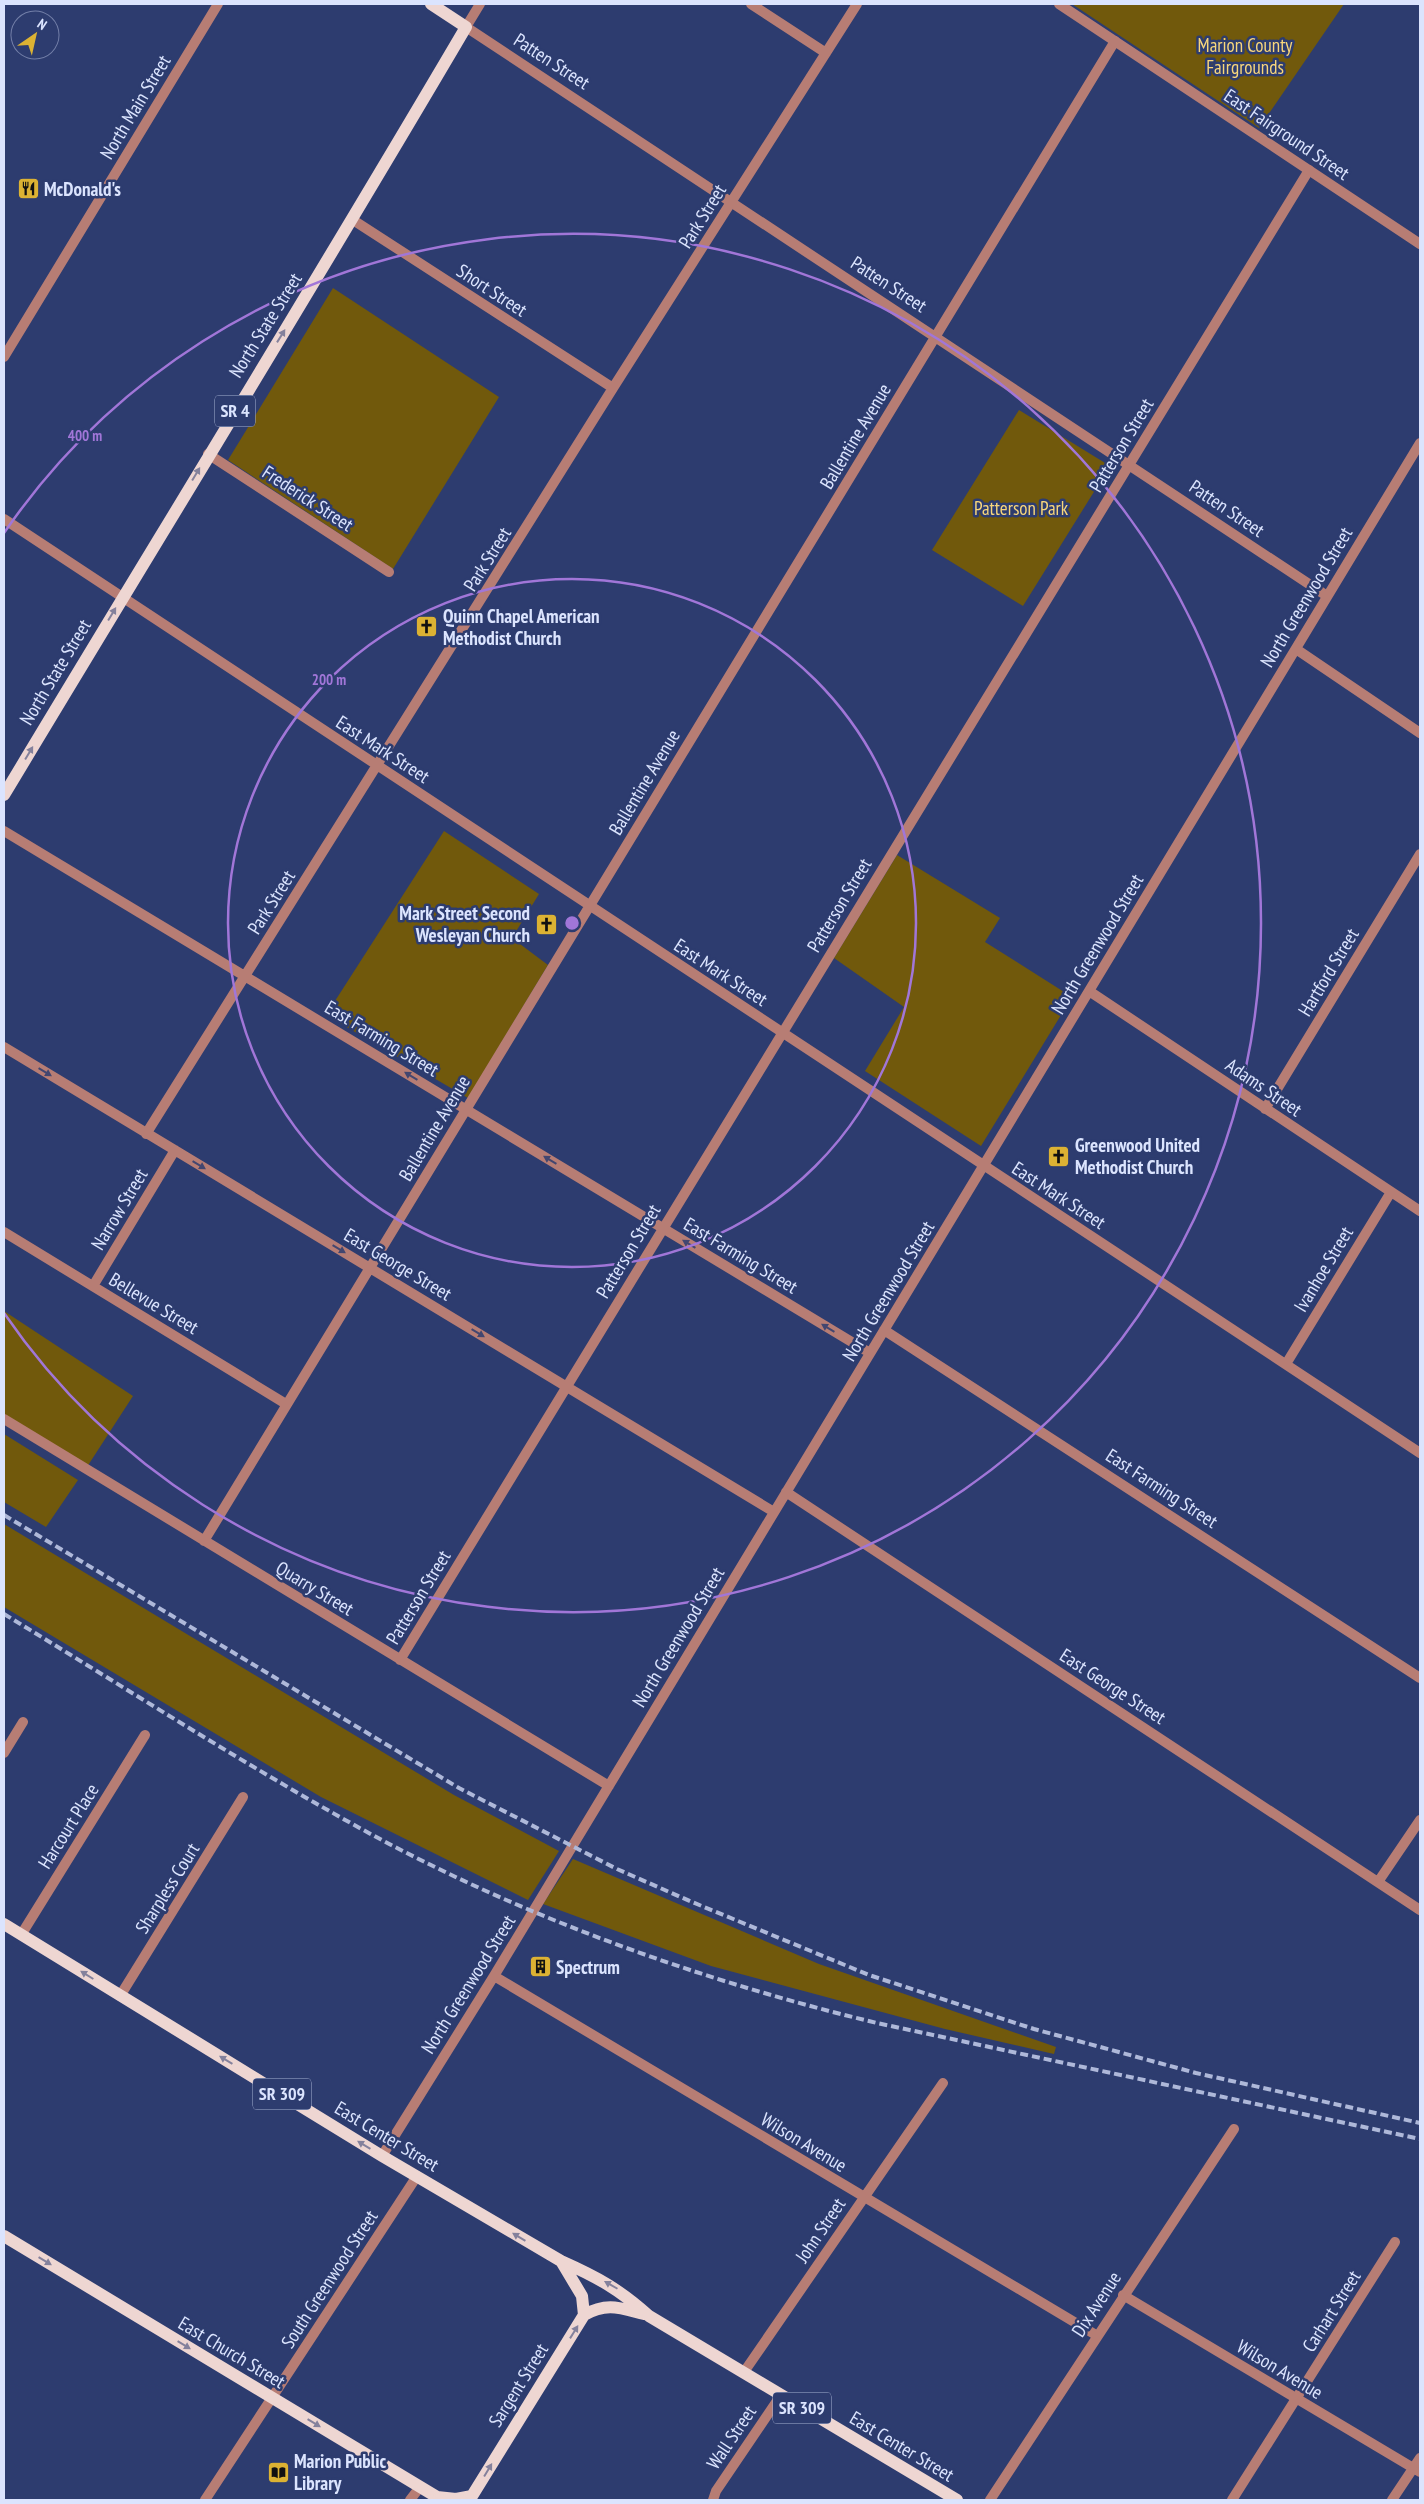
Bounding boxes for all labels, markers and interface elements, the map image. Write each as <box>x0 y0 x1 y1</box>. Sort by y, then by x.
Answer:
north arrow <box>10 10 60 60</box>
text: N <box>34 15 50 34</box>
street label: Patten Street <box>510 28 595 95</box>
park label: Marion County Fairgrounds <box>1198 33 1293 79</box>
street label: North Main Street <box>95 50 176 163</box>
street label: East Fairground Street <box>1220 83 1355 185</box>
restaurant icon: McDonald's <box>16 177 40 201</box>
place label: McDonald's <box>44 177 121 201</box>
street label: Park Street <box>673 179 731 253</box>
street label: Patten Street <box>847 251 932 318</box>
street label: Short Street <box>452 258 532 322</box>
street label: North State Street <box>223 268 307 382</box>
one-way arrow <box>276 329 285 342</box>
street label: Ballentine Avenue <box>814 379 896 493</box>
street label: Patterson Street <box>1084 393 1159 496</box>
road number: SR 4 <box>215 396 255 426</box>
text: 400 m <box>68 426 102 445</box>
street label: Frederick Street <box>258 460 359 537</box>
one-way arrow <box>191 468 200 481</box>
street label: Patten Street <box>1185 474 1270 542</box>
park label: Patterson Park <box>974 496 1069 520</box>
street label: Park Street <box>458 522 516 596</box>
street label: North Greenwood Street <box>1255 522 1358 671</box>
place label: Quinn Chapel American Methodist Church <box>443 604 600 650</box>
one-way arrow <box>108 607 117 620</box>
street label: North State Street <box>14 614 96 729</box>
church icon: Quinn Chapel American Methodist Church <box>415 615 439 639</box>
text: 200 m <box>312 670 346 689</box>
street label: East Mark Street <box>332 710 435 789</box>
street label: Ballentine Avenue <box>603 725 685 839</box>
one-way arrow <box>24 747 33 760</box>
street label: Patterson Street <box>802 853 877 956</box>
street label: Park Street <box>242 865 300 939</box>
street label: North Greenwood Street <box>1046 869 1149 1018</box>
place label: Mark Street Second Wesleyan Church <box>399 901 530 947</box>
church icon: Mark Street Second Wesleyan Church <box>534 912 558 936</box>
centre of rings <box>563 914 581 932</box>
street label: Hartford Street <box>1292 923 1364 1020</box>
street label: East Mark Street <box>670 933 773 1012</box>
street label: East Farming Street <box>321 995 444 1082</box>
street label: Adams Street <box>1221 1053 1307 1122</box>
one-way arrow <box>39 1067 52 1077</box>
street label: Ballentine Avenue <box>393 1071 475 1185</box>
one-way arrow <box>404 1072 417 1081</box>
place label: Greenwood United Methodist Church <box>1075 1133 1200 1179</box>
church icon: Greenwood United Methodist Church <box>1047 1144 1071 1168</box>
one-way arrow <box>544 1156 557 1165</box>
street label: East Mark Street <box>1008 1156 1111 1235</box>
one-way arrow <box>193 1161 206 1170</box>
street label: Narrow Street <box>85 1163 153 1254</box>
street label: Patterson Street <box>591 1199 666 1302</box>
street label: East Farming Street <box>680 1212 803 1299</box>
street label: North Greenwood Street <box>837 1216 940 1365</box>
street label: Ivanhoe Street <box>1288 1221 1358 1316</box>
street label: East George Street <box>340 1222 457 1306</box>
one-way arrow <box>683 1240 696 1249</box>
one-way arrow <box>332 1244 345 1253</box>
street label: Bellevue Street <box>105 1267 204 1339</box>
one-way arrow <box>822 1324 835 1333</box>
one-way arrow <box>471 1328 484 1337</box>
street label: East Farming Street <box>1102 1443 1223 1533</box>
street label: Patterson Street <box>381 1545 456 1648</box>
street label: Quarry Street <box>272 1555 359 1621</box>
street label: North Greenwood Street <box>627 1562 730 1711</box>
street label: East George Street <box>1056 1643 1171 1730</box>
street label: Harcourt Place <box>32 1779 104 1873</box>
street label: Sharpless Court <box>130 1838 205 1938</box>
street label: North Greenwood Street <box>416 1909 521 2058</box>
building icon: Spectrum <box>528 1955 552 1979</box>
place label: Spectrum <box>556 1955 620 1979</box>
one-way arrow <box>80 1971 94 1980</box>
one-way arrow <box>219 2056 232 2065</box>
road number: SR 309 <box>253 2078 311 2110</box>
street label: East Center Street <box>331 2096 444 2177</box>
street label: Wilson Avenue <box>757 2107 851 2177</box>
one-way arrow <box>358 2140 371 2149</box>
street label: John Street <box>789 2192 851 2268</box>
street label: South Greenwood Street <box>275 2205 383 2352</box>
one-way arrow <box>513 2232 526 2241</box>
one-way arrow <box>39 2256 52 2265</box>
street label: Carhart Street <box>1297 2265 1366 2356</box>
street label: Dix Avenue <box>1066 2267 1126 2341</box>
one-way arrow <box>604 2281 617 2290</box>
street label: East Church Street <box>174 2311 290 2394</box>
one-way arrow <box>569 2325 578 2338</box>
street label: Wilson Avenue <box>1233 2334 1327 2404</box>
street label: Sargent Street <box>483 2338 553 2431</box>
one-way arrow <box>178 2341 191 2350</box>
road number: SR 309 <box>773 2392 831 2424</box>
street label: Wall Street <box>701 2400 761 2474</box>
street label: East Center Street <box>846 2406 959 2487</box>
one-way arrow <box>308 2419 321 2428</box>
place label: Marion Public Library <box>294 2449 387 2495</box>
library icon: Marion Public Library <box>266 2460 290 2484</box>
one-way arrow <box>483 2463 492 2476</box>

